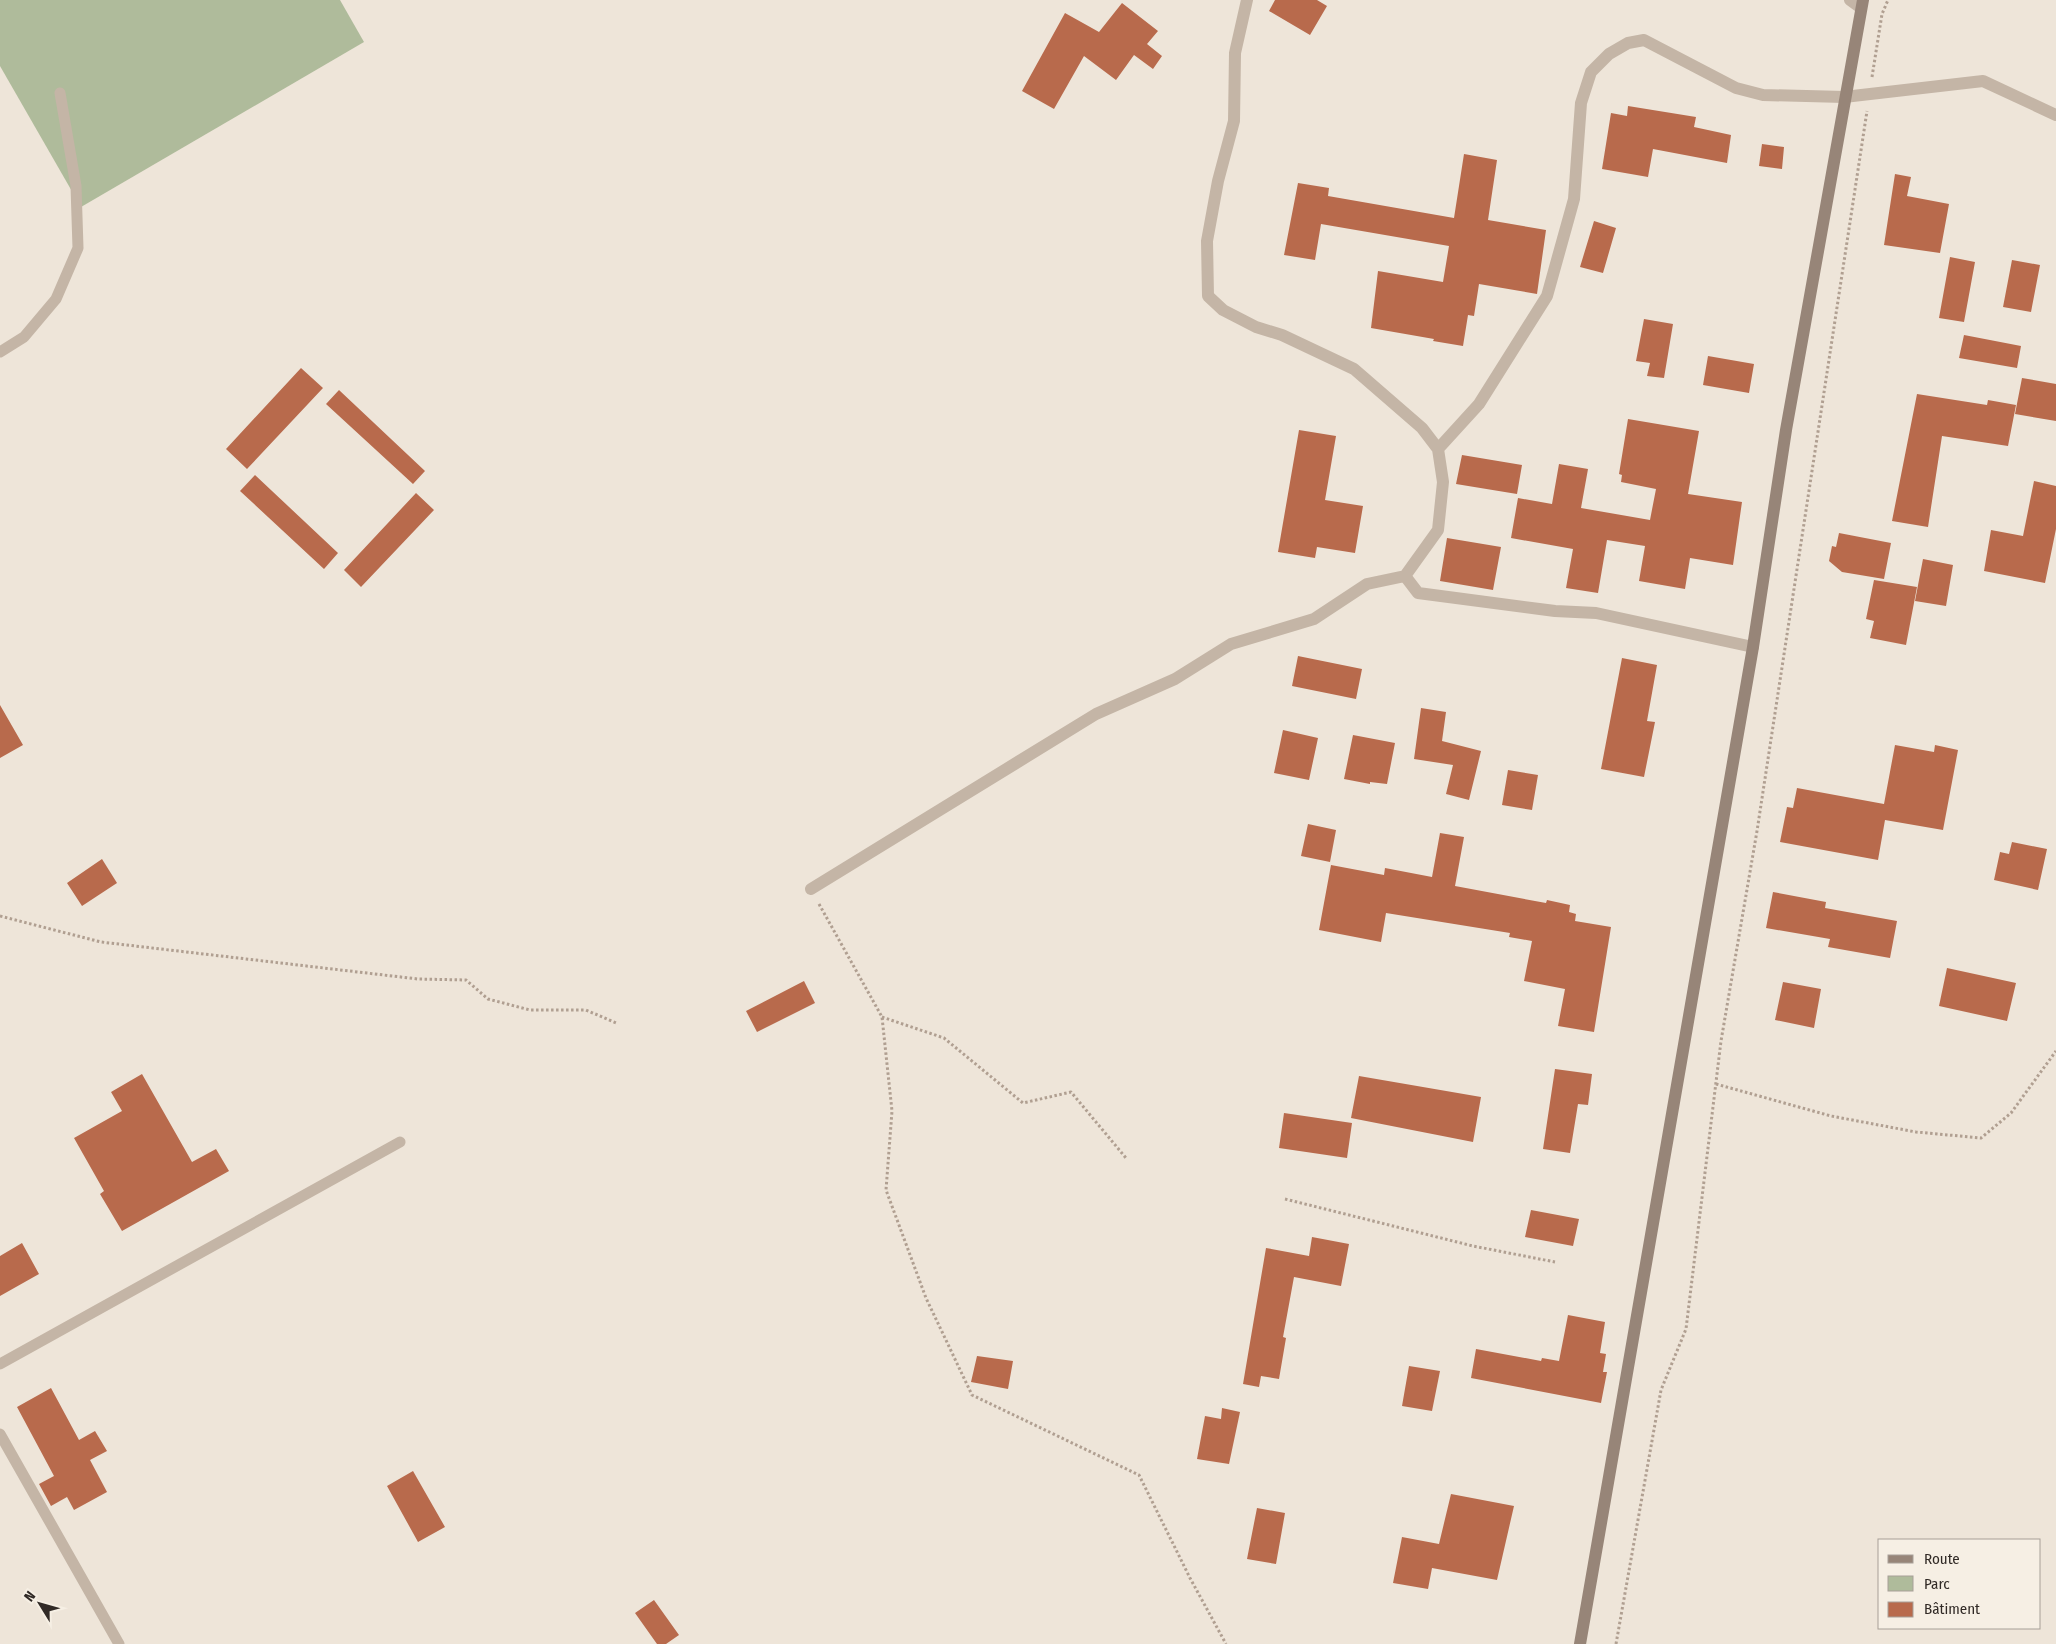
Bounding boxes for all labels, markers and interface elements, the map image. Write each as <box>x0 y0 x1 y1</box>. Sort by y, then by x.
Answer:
legend <box>1878 1539 2041 1629</box>
text: Route <box>1924 1550 1960 1568</box>
text: Parc <box>1924 1575 1950 1593</box>
north arrow <box>15 1579 65 1629</box>
text: N <box>21 1588 39 1605</box>
text: Bâtiment <box>1924 1600 1980 1618</box>

